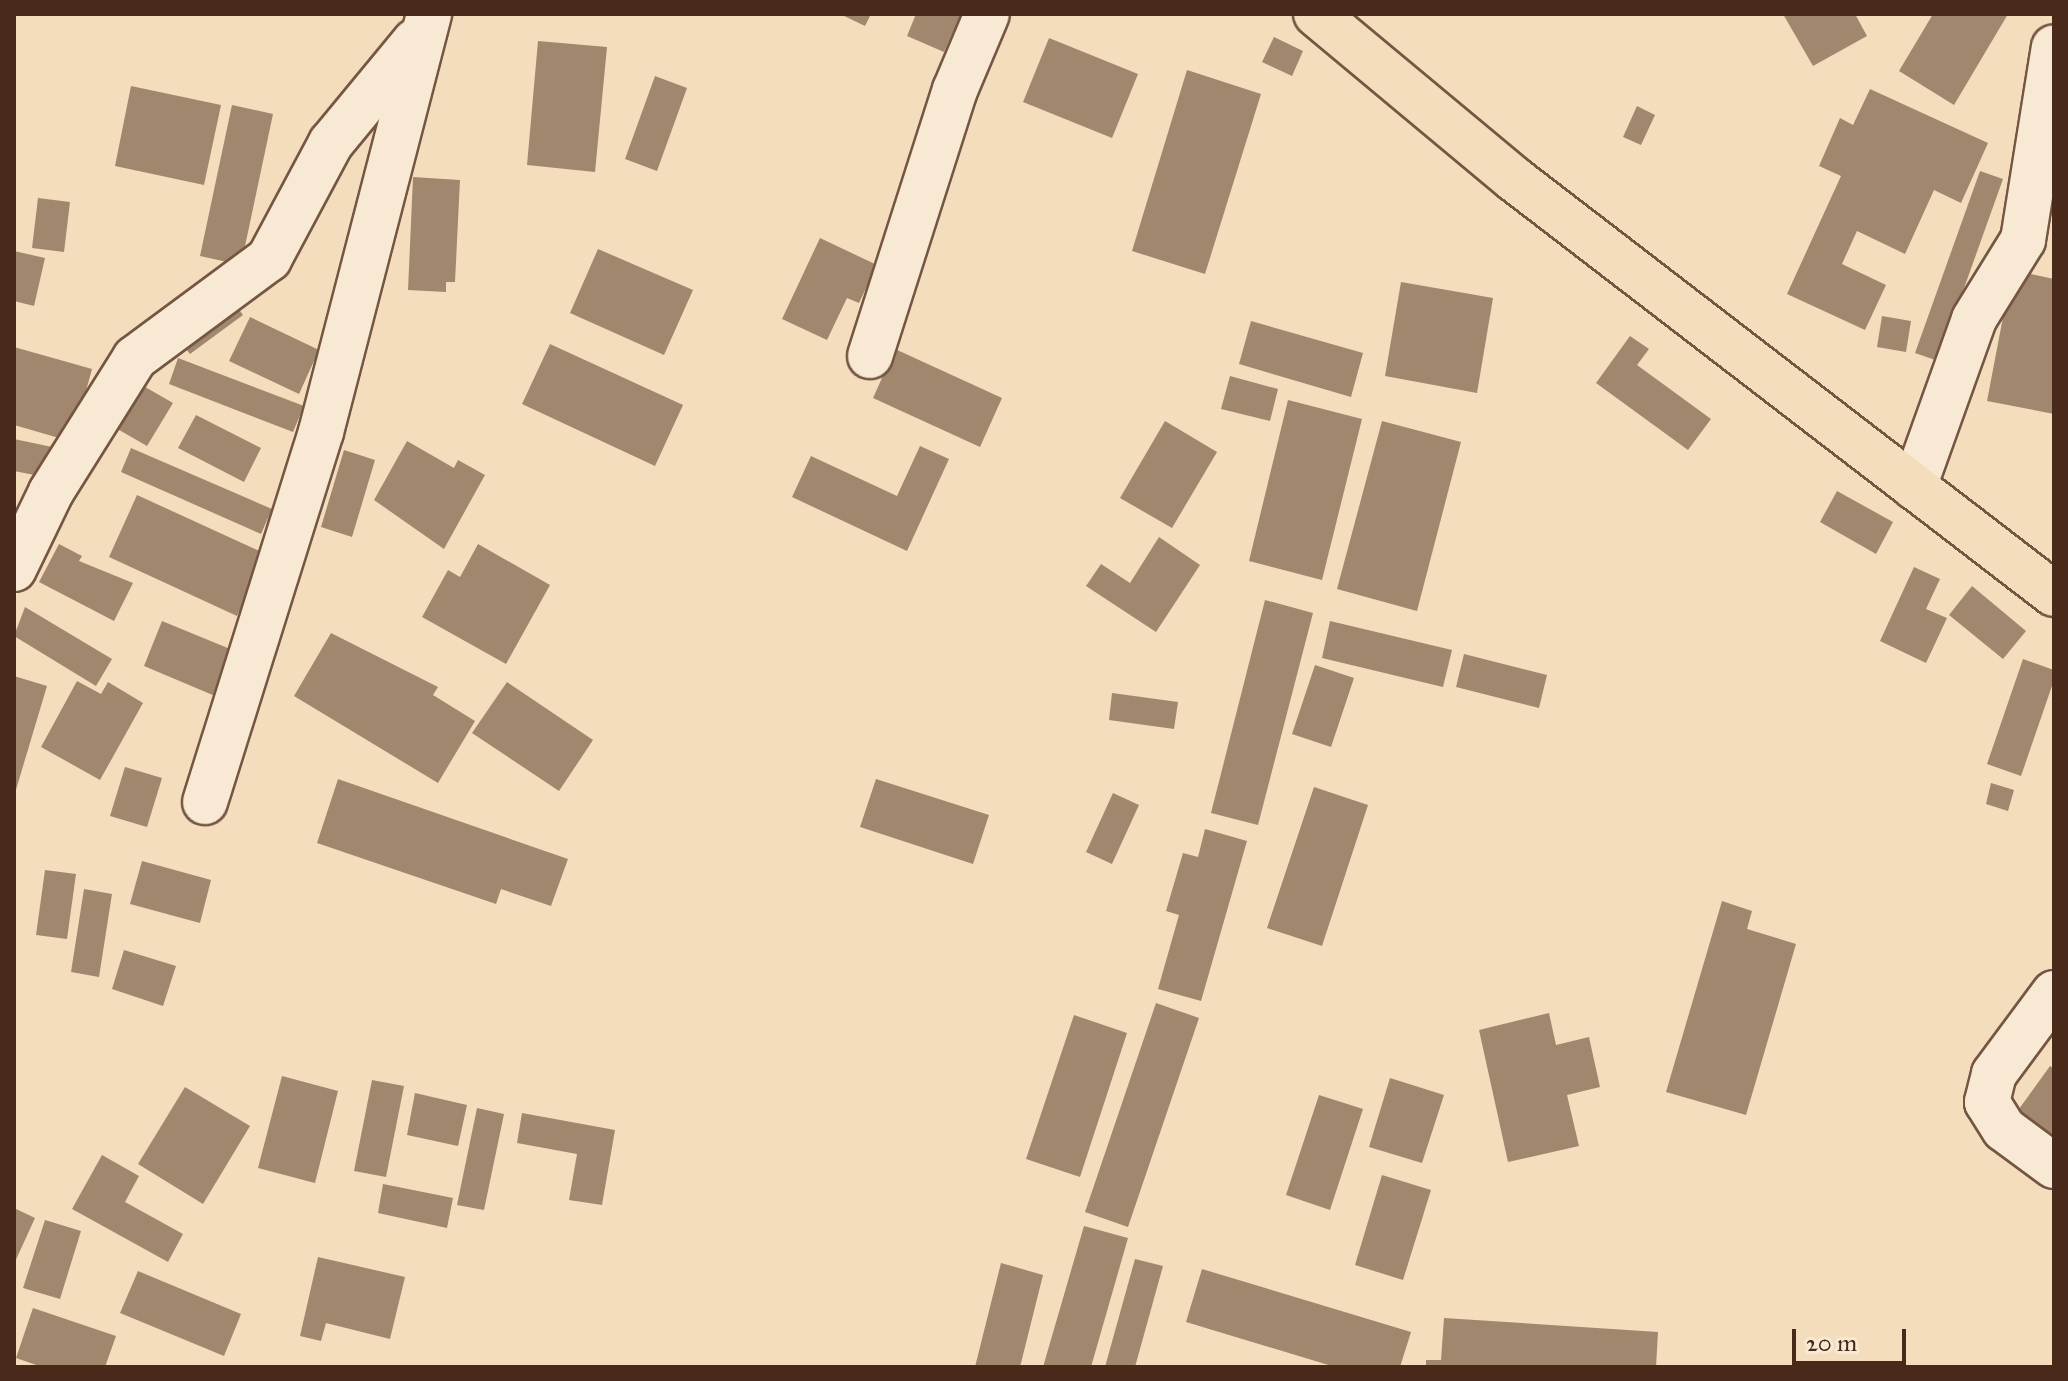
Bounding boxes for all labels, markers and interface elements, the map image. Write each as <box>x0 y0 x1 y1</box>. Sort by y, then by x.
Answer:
scale bar <box>1796 1313 1910 1363</box>
text: 20 m <box>1806 1328 1857 1358</box>

